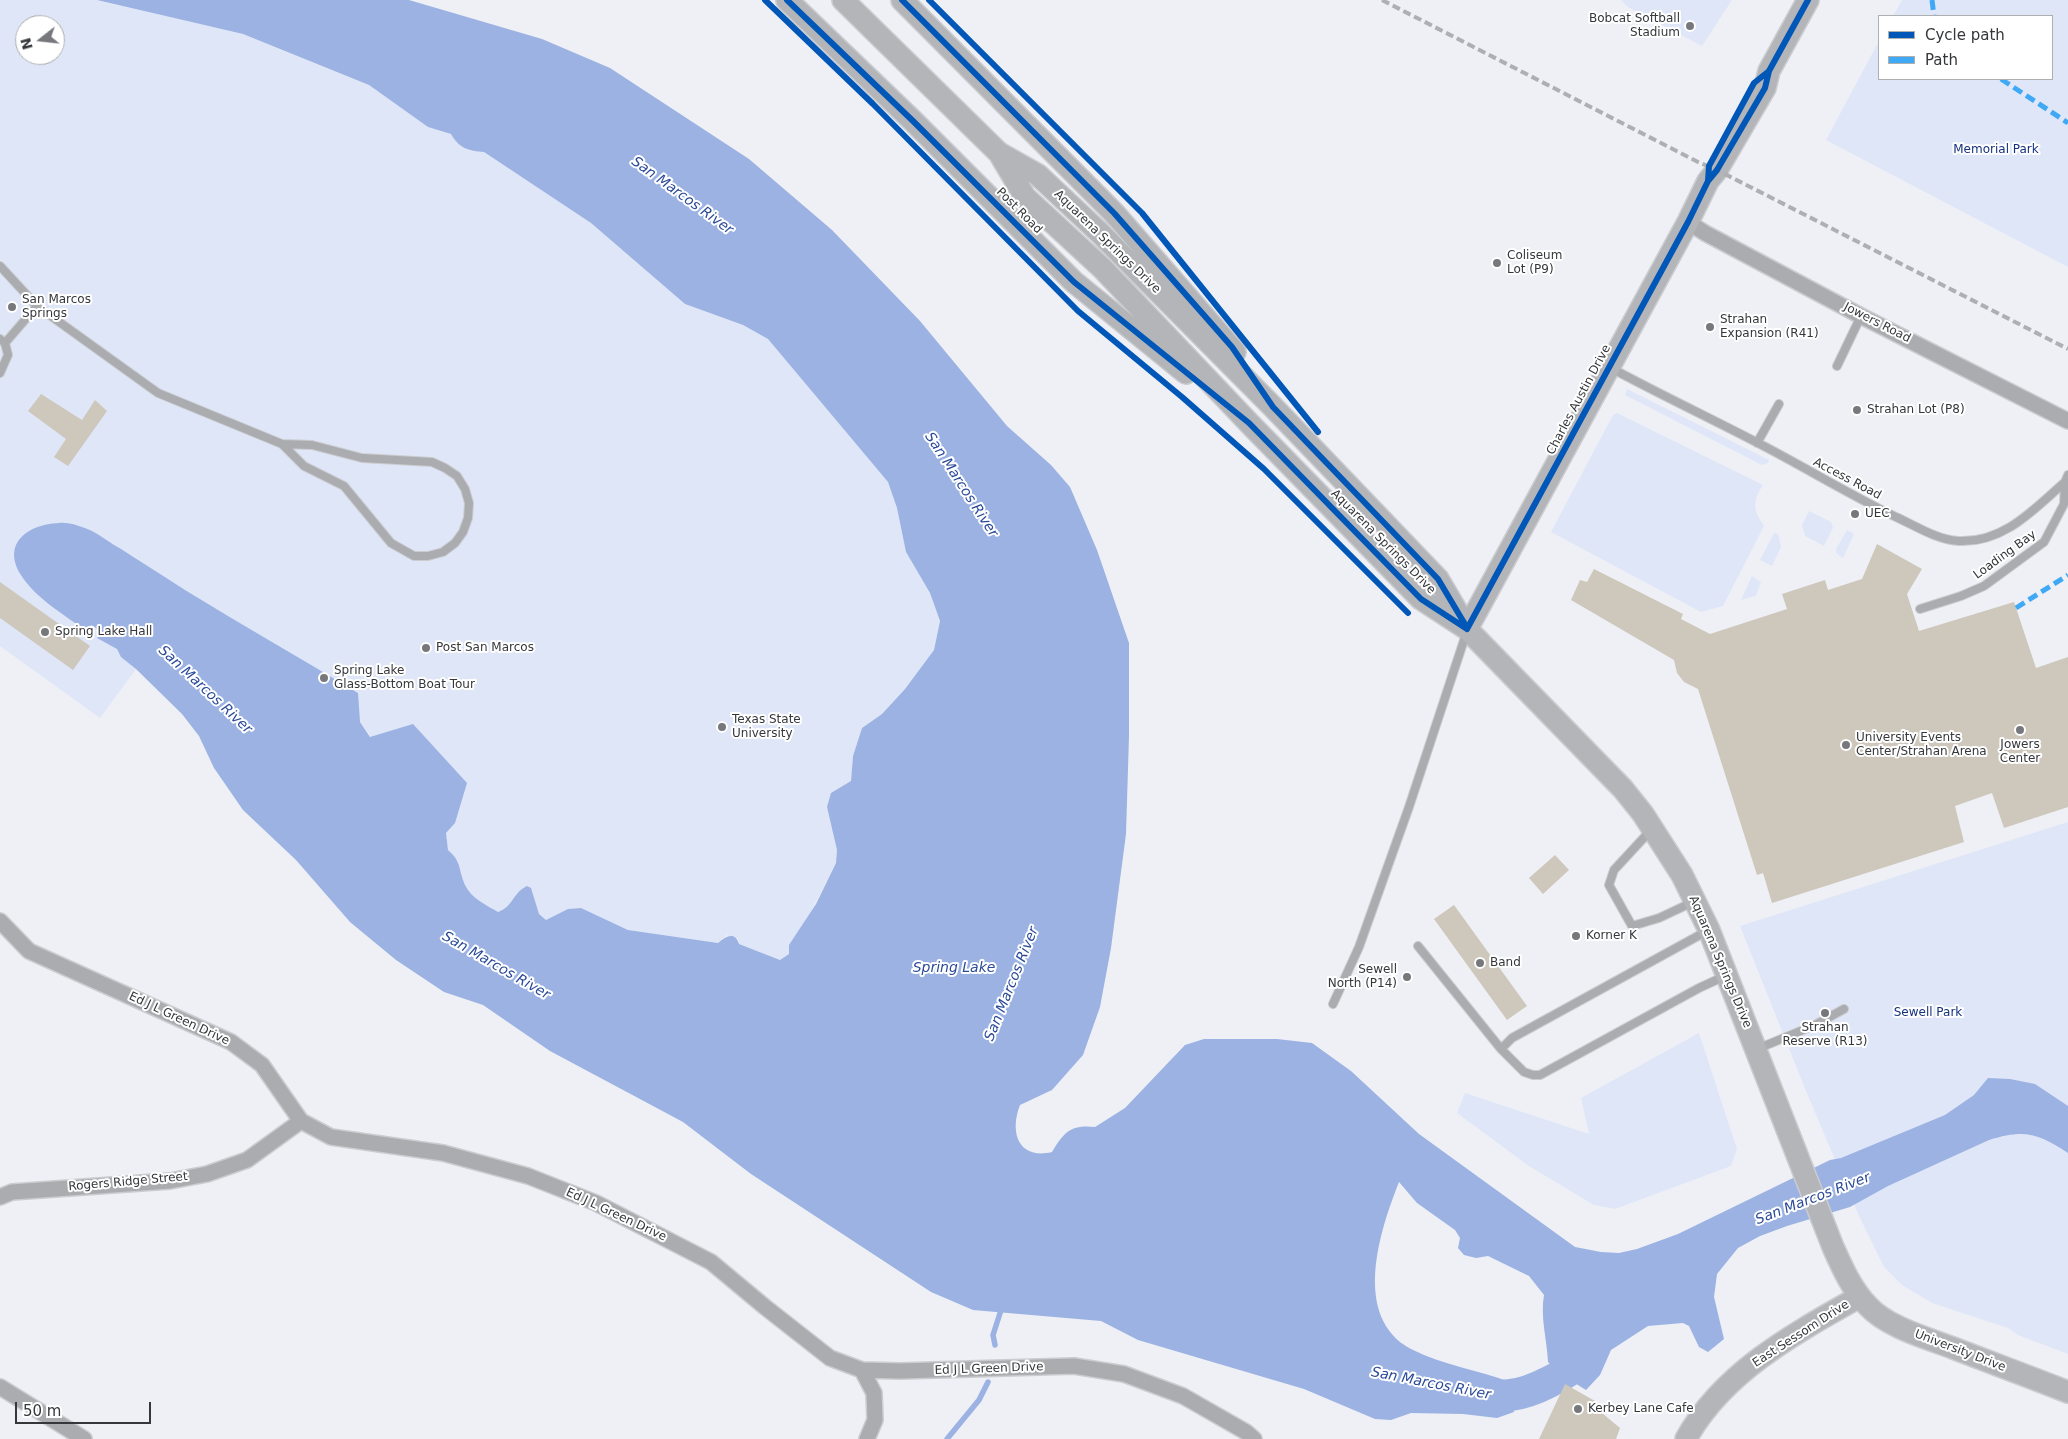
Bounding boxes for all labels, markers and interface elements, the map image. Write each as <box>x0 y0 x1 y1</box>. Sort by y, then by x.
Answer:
place label: Bobcat Softball Stadium <box>1589 12 1680 40</box>
north arrow <box>15 15 65 65</box>
legend <box>1878 15 2053 80</box>
marker: Bobcat Softball Stadium <box>1684 20 1696 32</box>
text: Cycle path <box>1925 26 2005 44</box>
text: N <box>17 36 36 52</box>
text: Path <box>1925 51 1958 69</box>
park label: Memorial Park <box>1953 143 2039 157</box>
water label: San Marcos River <box>628 154 736 238</box>
street label: Post Road <box>993 185 1045 237</box>
street label: Aquarena Springs Drive <box>1051 187 1163 297</box>
place label: Coliseum Lot (P9) <box>1507 249 1562 277</box>
marker: Coliseum Lot (P9) <box>1491 257 1503 269</box>
place label: San Marcos Springs <box>22 293 91 321</box>
street label: Jowers Road <box>1841 300 1913 346</box>
marker: San Marcos Springs <box>6 301 18 313</box>
place label: Strahan Expansion (R41) <box>1720 313 1819 341</box>
marker: Strahan Expansion (R41) <box>1704 321 1716 333</box>
street label: Charles Austin Drive <box>1544 343 1614 457</box>
place label: Strahan Lot (P8) <box>1867 403 1965 417</box>
marker: Strahan Lot (P8) <box>1851 404 1863 416</box>
water label: San Marcos River <box>921 429 1001 541</box>
street label: Access Road <box>1811 455 1883 503</box>
street label: Aquarena Springs Drive <box>1328 487 1438 597</box>
place label: UEC <box>1865 507 1890 521</box>
marker: UEC <box>1849 508 1861 520</box>
street label: Loading Bay <box>1971 527 2039 583</box>
place label: Spring Lake Hall <box>55 625 152 639</box>
marker: Spring Lake Hall <box>39 626 51 638</box>
place label: Post San Marcos <box>436 641 534 655</box>
water label: San Marcos River <box>155 642 255 738</box>
marker: Post San Marcos <box>420 642 432 654</box>
place label: Spring Lake Glass-Bottom Boat Tour <box>334 664 475 692</box>
marker: Spring Lake Glass-Bottom Boat Tour <box>318 672 330 684</box>
place label: Texas State University <box>732 713 801 741</box>
marker: Texas State University <box>716 721 728 733</box>
marker: Jowers Center <box>2014 724 2026 736</box>
place label: University Events Center/Strahan Arena <box>1856 731 1987 759</box>
place label: Jowers Center <box>2000 738 2040 766</box>
marker: University Events Center/Strahan Arena <box>1840 739 1852 751</box>
street label: Aquarena Springs Drive <box>1686 894 1754 1030</box>
water label: San Marcos River <box>981 925 1043 1043</box>
water label: San Marcos River <box>439 928 553 1004</box>
place label: Korner K <box>1586 929 1637 943</box>
marker: Korner K <box>1570 930 1582 942</box>
place label: Band <box>1490 956 1521 970</box>
marker: Band <box>1474 957 1486 969</box>
water label: Spring Lake <box>913 960 995 976</box>
place label: Sewell North (P14) <box>1328 963 1397 991</box>
marker: Sewell North (P14) <box>1401 971 1413 983</box>
street label: Ed J L Green Drive <box>127 989 231 1049</box>
park label: Sewell Park <box>1894 1006 1962 1020</box>
marker: Strahan Reserve (R13) <box>1819 1007 1831 1019</box>
place label: Strahan Reserve (R13) <box>1782 1021 1868 1049</box>
water label: San Marcos River <box>1753 1169 1873 1229</box>
street label: Rogers Ridge Street <box>68 1170 188 1194</box>
street label: Ed J L Green Drive <box>564 1185 668 1245</box>
street label: East Sessom Drive <box>1750 1297 1852 1371</box>
street label: University Drive <box>1912 1327 2008 1375</box>
street label: Ed J L Green Drive <box>934 1360 1044 1378</box>
water label: San Marcos River <box>1370 1364 1492 1404</box>
scale bar <box>18 1392 154 1424</box>
text: 50 m <box>23 1402 61 1420</box>
place label: Kerbey Lane Cafe <box>1588 1402 1694 1416</box>
marker: Kerbey Lane Cafe <box>1572 1403 1584 1415</box>

